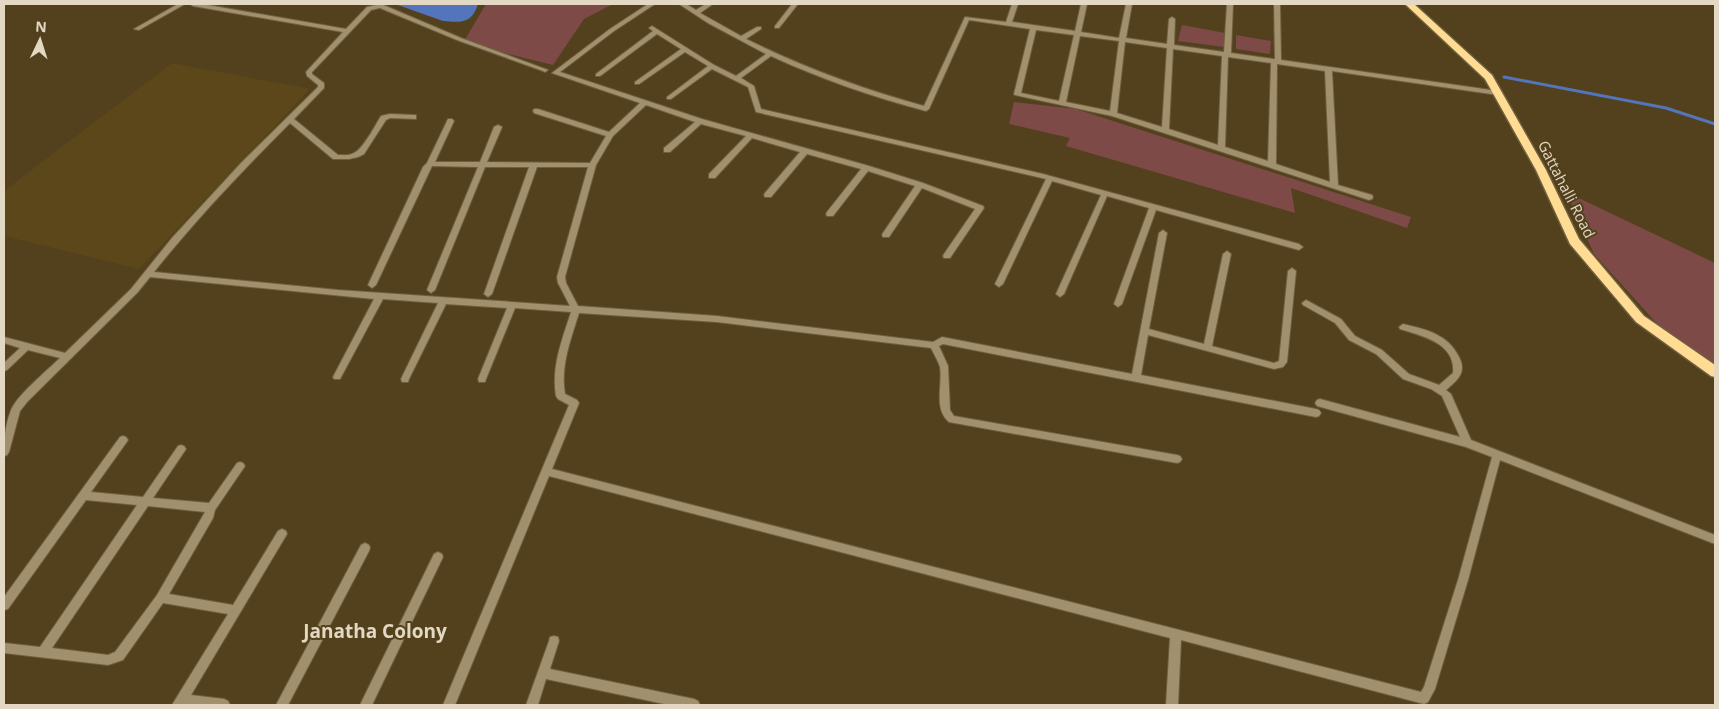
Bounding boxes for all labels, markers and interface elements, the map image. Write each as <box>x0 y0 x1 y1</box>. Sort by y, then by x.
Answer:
north arrow <box>15 15 65 65</box>
text: N <box>35 17 47 36</box>
street label: Gattahalli Road <box>1534 137 1600 241</box>
district label: Janatha Colony <box>301 618 447 644</box>

